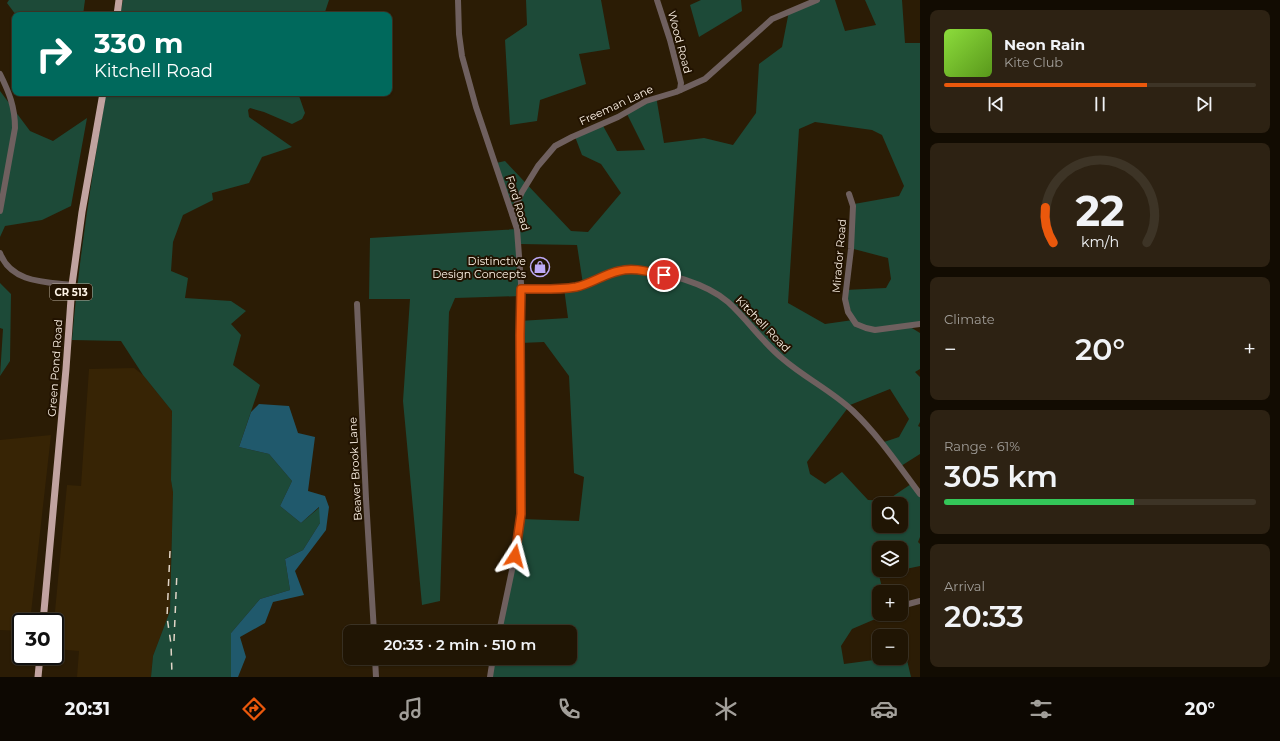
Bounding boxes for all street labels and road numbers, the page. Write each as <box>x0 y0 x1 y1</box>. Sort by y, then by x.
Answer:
street label: Wood Road <box>665 9 695 75</box>
street label: Freeman Lane <box>577 82 655 128</box>
street label: Ford Road <box>503 174 533 232</box>
street label: Mirador Road <box>829 218 849 294</box>
road number: CR 513 <box>50 284 92 300</box>
street label: Kitchell Road <box>733 293 793 355</box>
street label: Green Pond Road <box>45 319 65 417</box>
street label: Beaver Brook Lane <box>345 416 365 521</box>

